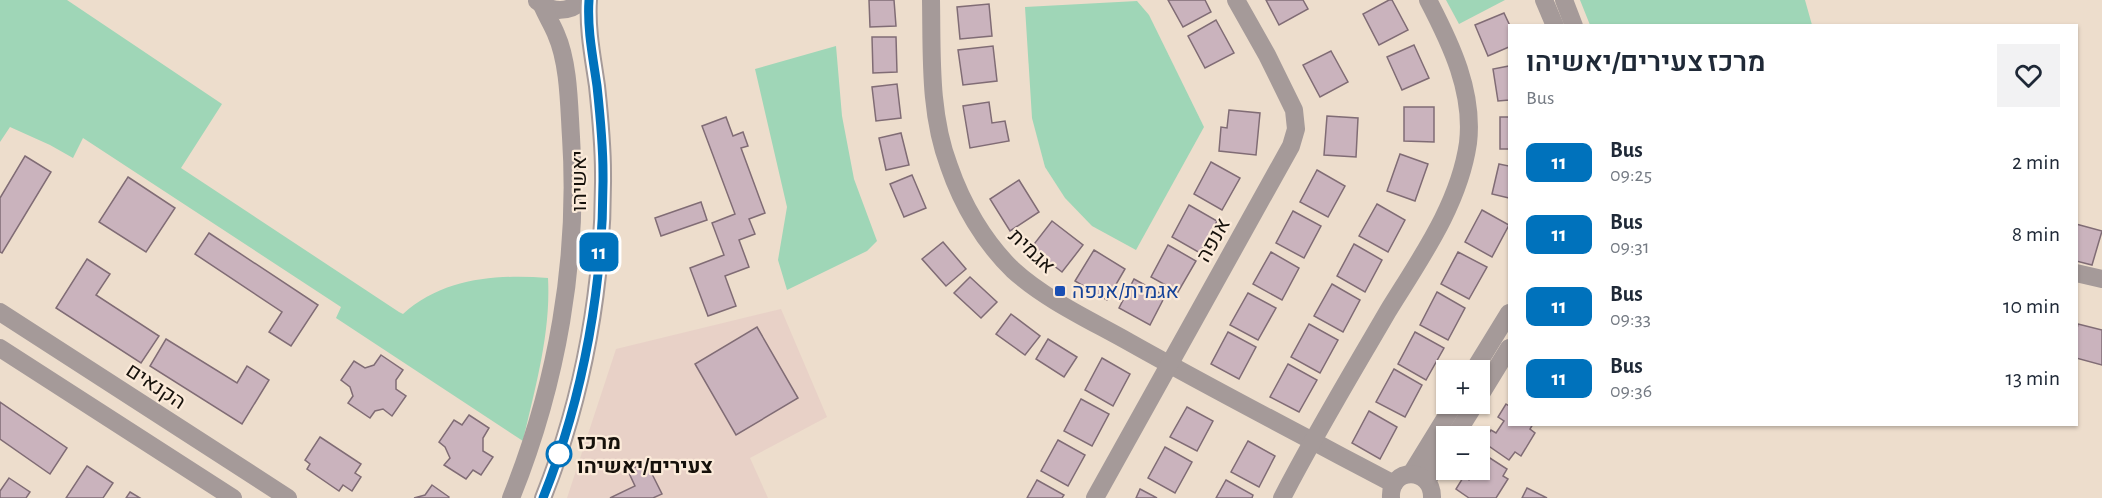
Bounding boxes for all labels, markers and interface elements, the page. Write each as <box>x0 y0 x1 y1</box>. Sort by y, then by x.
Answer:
button: heart <box>1997 44 2060 107</box>
text: מרכז צעירים/יאשיהו <box>1526 49 1766 77</box>
text: Bus <box>1526 88 1554 108</box>
text: Bus <box>1610 139 1643 161</box>
street label: יאשיהו <box>569 150 590 212</box>
text: 2 min <box>2012 151 2060 173</box>
text: 11 <box>1551 152 1567 173</box>
text: 09:25 <box>1610 165 1652 185</box>
text: Bus <box>1610 211 1643 233</box>
street label: אנפה <box>1193 215 1234 266</box>
text: 8 min <box>2012 223 2060 245</box>
text: 11 <box>1551 224 1567 245</box>
street label: אגמית <box>1005 225 1059 278</box>
line badge: 11 <box>572 232 626 272</box>
text: 09:31 <box>1610 237 1650 257</box>
text: 11 <box>591 242 607 263</box>
place label: אגמית/אנפה <box>1072 281 1179 302</box>
text: Bus <box>1610 283 1643 305</box>
marker: אגמית/אנפה <box>1053 284 1067 298</box>
text: 10 min <box>2003 295 2060 317</box>
text: 11 <box>1551 296 1567 317</box>
text: 09:33 <box>1610 309 1651 329</box>
text: Bus <box>1610 355 1643 377</box>
street label: הקנאים <box>122 360 189 413</box>
map controls <box>1436 360 1490 480</box>
button: + <box>1436 360 1490 414</box>
text: 13 min <box>2005 367 2060 389</box>
text: 11 <box>1551 368 1567 389</box>
text: 09:36 <box>1610 381 1652 401</box>
button: − <box>1436 426 1490 480</box>
place label: מרכז צעירים/יאשיהו <box>577 432 713 477</box>
marker: מרכז צעירים/יאשיהו <box>546 441 572 467</box>

